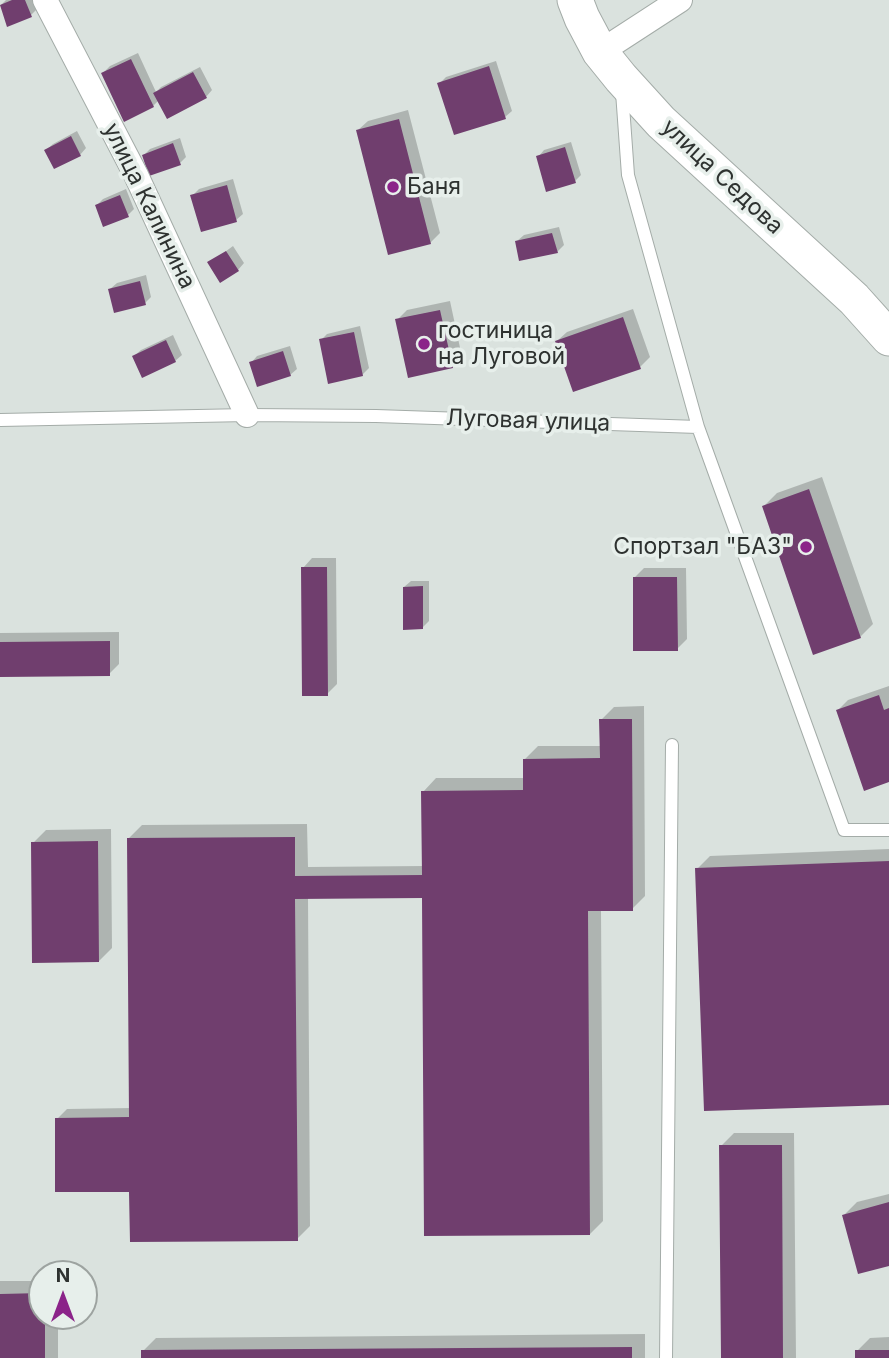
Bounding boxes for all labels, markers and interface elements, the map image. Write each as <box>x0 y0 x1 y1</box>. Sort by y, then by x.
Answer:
street label: улица Седова <box>655 114 789 240</box>
street label: улица Калинина <box>97 119 201 293</box>
place label: Баня <box>407 173 461 201</box>
marker: Баня <box>385 179 401 195</box>
place label: гостиница на Луговой <box>438 317 565 371</box>
marker: гостиница на Луговой <box>416 336 432 352</box>
street label: Луговая улица <box>445 404 611 438</box>
place label: Спортзал "БАЗ" <box>613 533 792 561</box>
marker: Спортзал "БАЗ" <box>798 539 814 555</box>
north arrow <box>28 1260 98 1330</box>
text: N <box>56 1264 70 1287</box>

